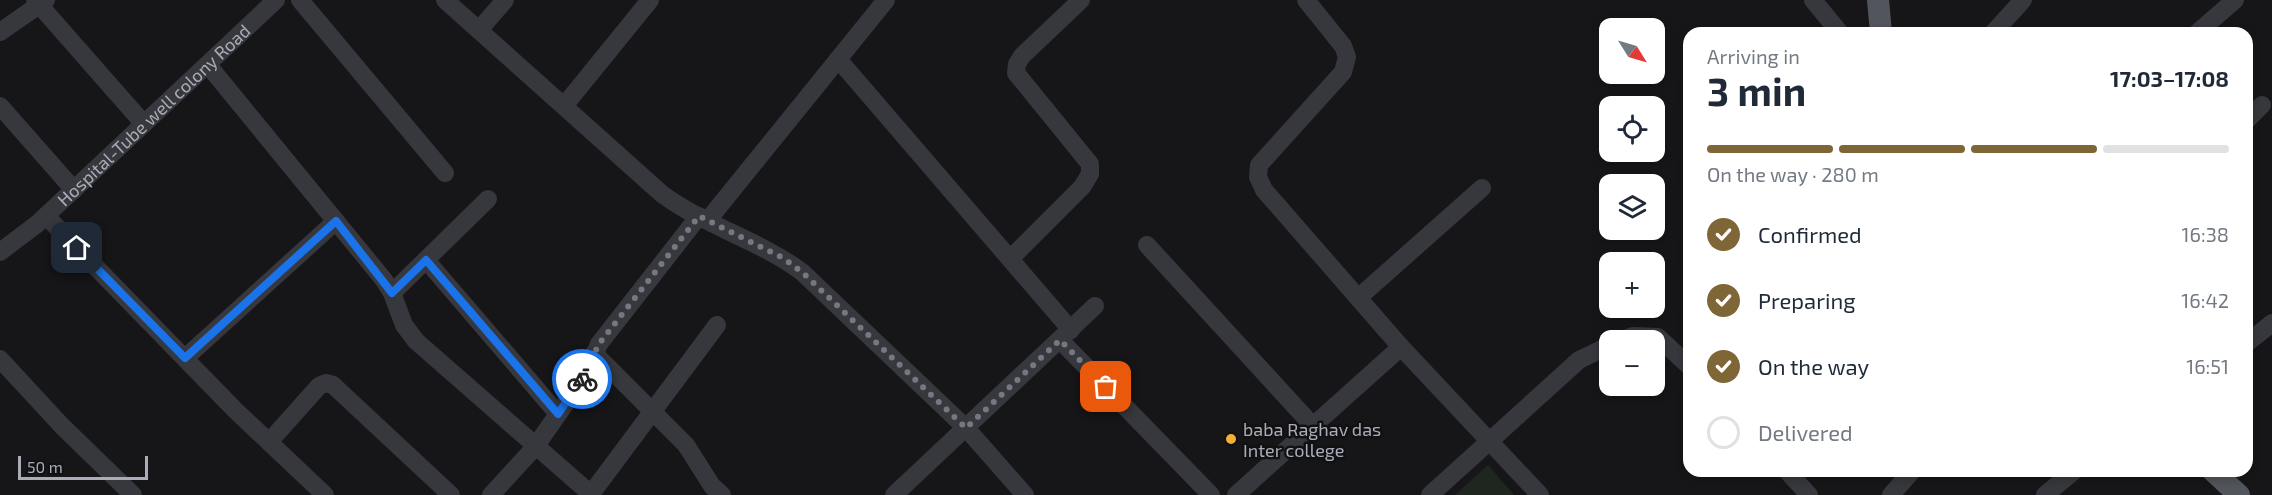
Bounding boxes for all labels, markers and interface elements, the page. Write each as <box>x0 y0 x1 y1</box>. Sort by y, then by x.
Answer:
north arrow <box>1599 18 1665 84</box>
map controls <box>1599 18 1665 396</box>
street label: Hospital-Tube well colony Road <box>52 19 254 211</box>
text: Arriving in <box>1707 44 1800 68</box>
text: 17:03–17:08 <box>2110 65 2229 91</box>
text: 3 min <box>1707 67 1806 114</box>
button: locate <box>1599 96 1665 162</box>
text: On the way · 280 m <box>1707 162 1879 186</box>
button: layers <box>1599 174 1665 240</box>
icon: check <box>1707 218 1740 251</box>
text: Confirmed <box>1758 221 1862 247</box>
pin <box>51 222 102 273</box>
text: 16:38 <box>2182 222 2229 246</box>
icon: home <box>60 231 93 264</box>
button: + <box>1599 252 1665 318</box>
icon: check <box>1707 284 1740 317</box>
text: Preparing <box>1758 287 1856 313</box>
text: 16:42 <box>2181 288 2229 312</box>
button: − <box>1599 330 1665 396</box>
courier <box>552 349 612 409</box>
icon: check <box>1707 350 1740 383</box>
text: On the way <box>1758 353 1869 379</box>
text: 16:51 <box>2186 354 2229 378</box>
pin <box>1080 361 1131 412</box>
icon: bike <box>566 363 599 396</box>
icon: bag <box>1089 370 1122 403</box>
place label: baba Raghav das Inter college <box>1243 418 1381 461</box>
text: Delivered <box>1758 419 1853 445</box>
marker: baba Raghav das Inter college <box>1224 432 1238 446</box>
scale bar <box>18 453 148 480</box>
text: 50 m <box>27 457 63 476</box>

